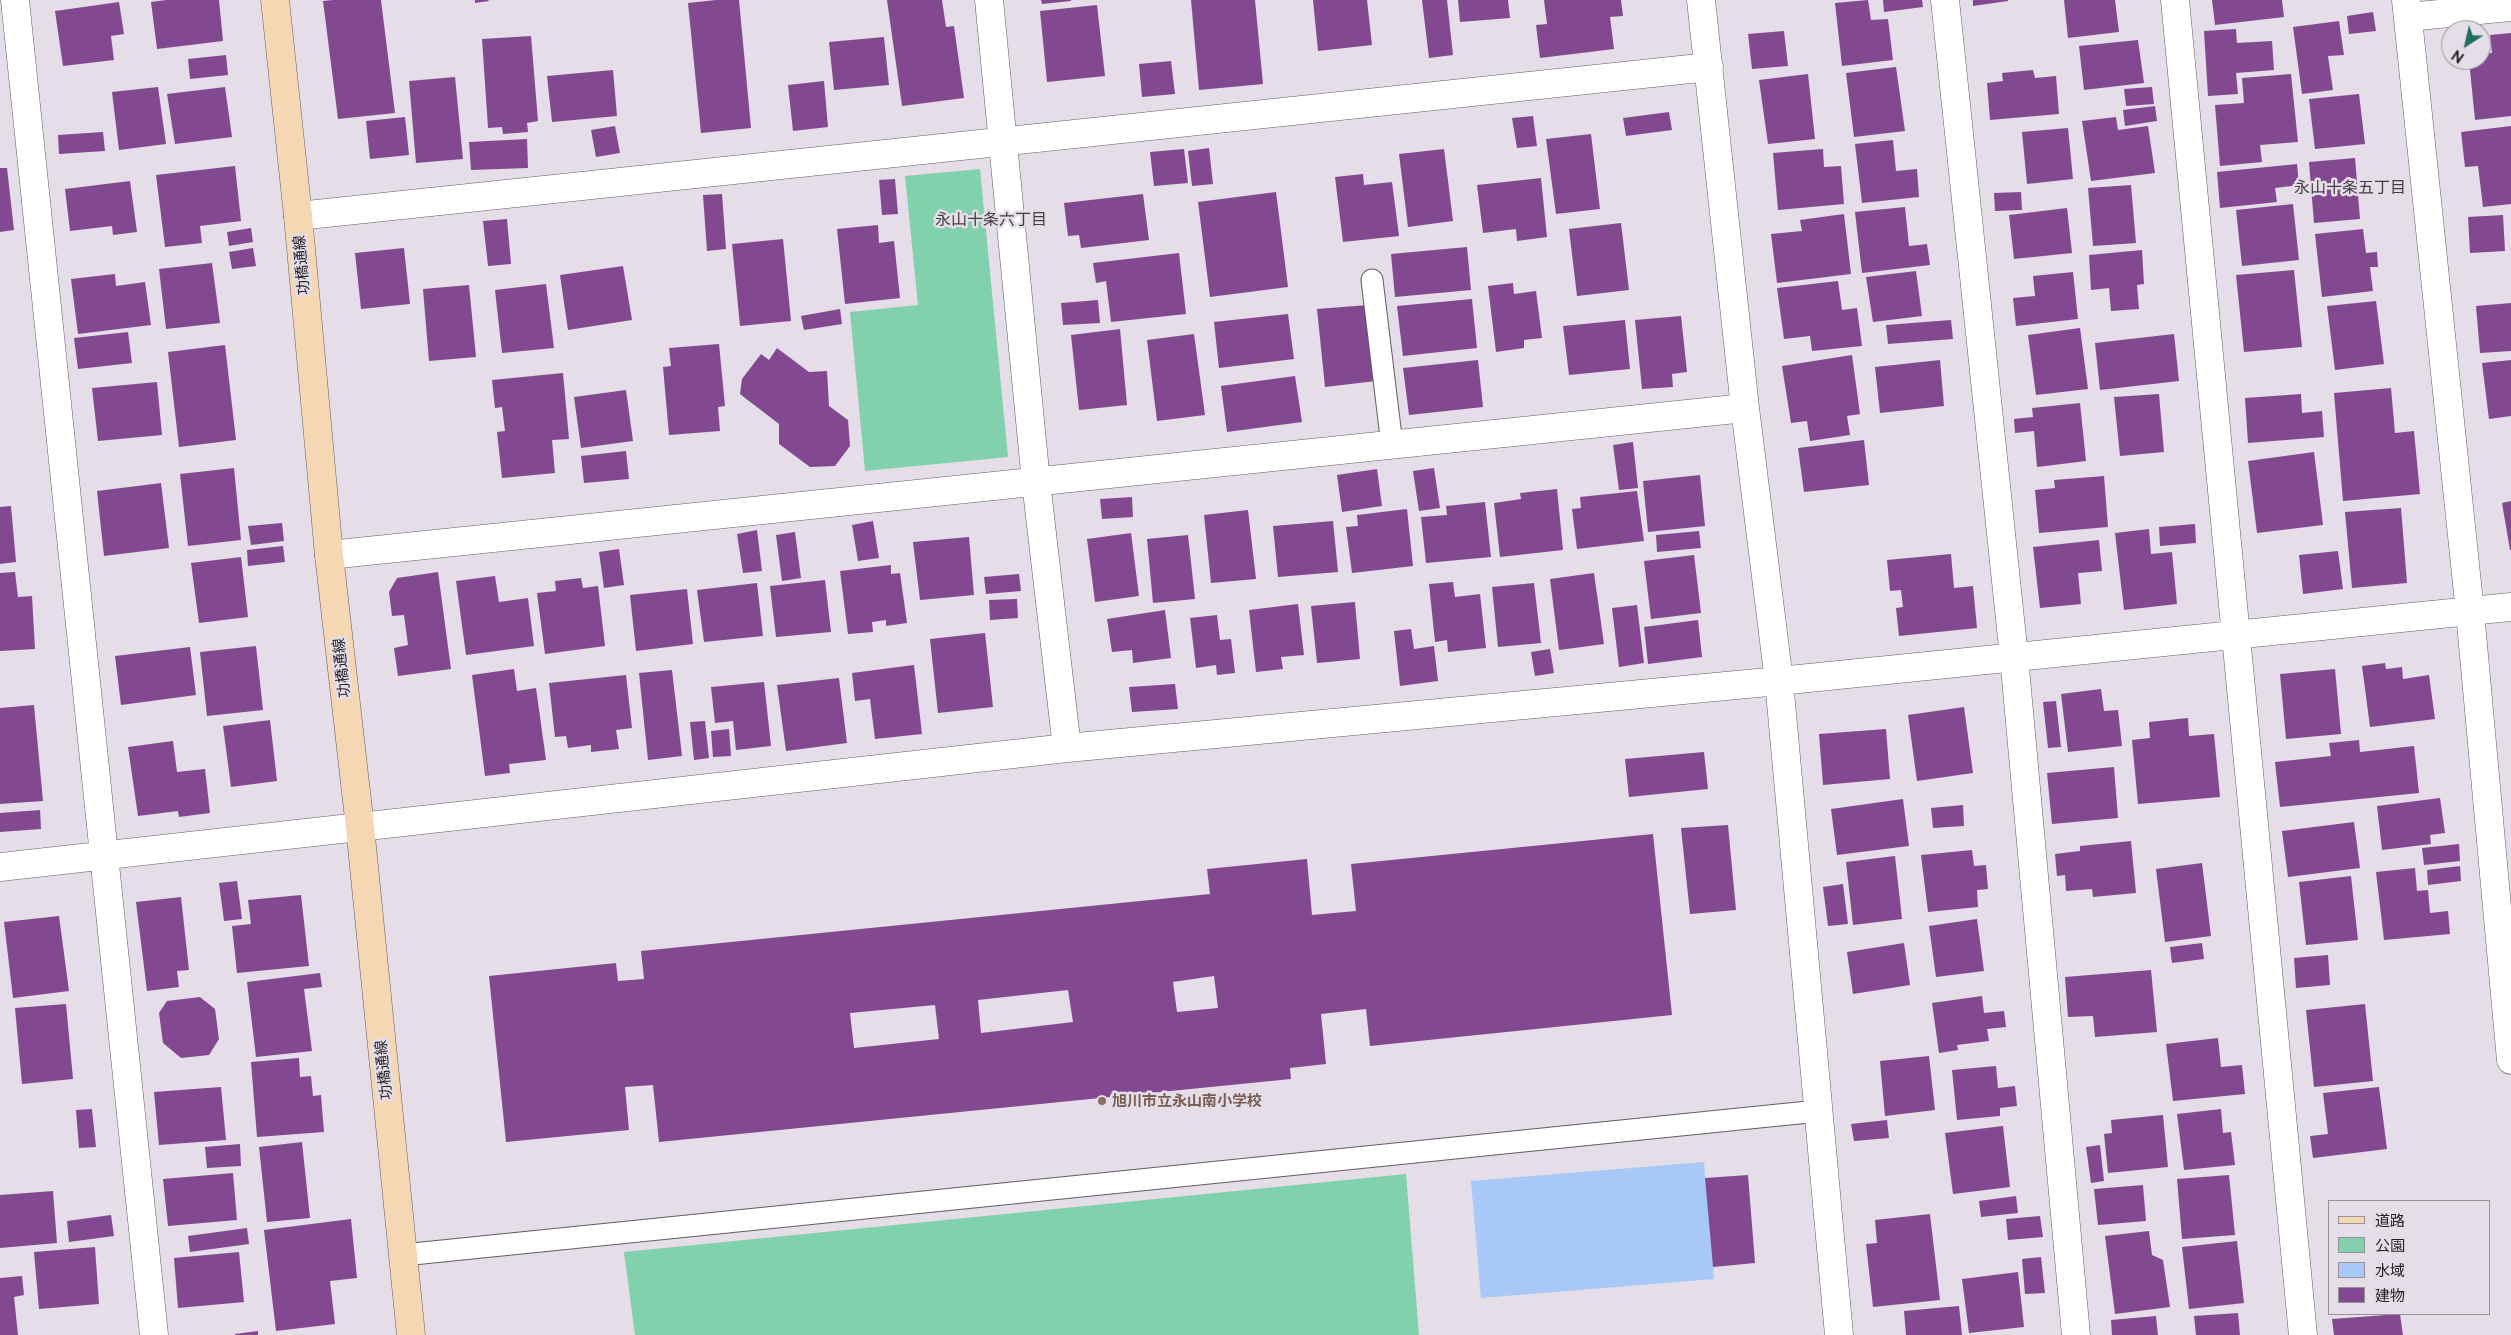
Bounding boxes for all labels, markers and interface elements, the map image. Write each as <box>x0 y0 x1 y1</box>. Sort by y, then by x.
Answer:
north arrow <box>2441 20 2491 70</box>
text: N <box>2449 47 2467 66</box>
district label: 永山十条五丁目 <box>2294 178 2406 198</box>
district label: 永山十条六丁目 <box>935 210 1047 230</box>
street label: 功橋通線 <box>290 234 314 296</box>
street label: 功橋通線 <box>330 637 354 699</box>
street label: 功橋通線 <box>372 1039 396 1101</box>
place label: 旭川市立永山南小学校 <box>1112 1092 1262 1110</box>
marker: 旭川市立永山南小学校 <box>1096 1095 1108 1107</box>
legend <box>2328 1200 2491 1315</box>
text: 道路 <box>2375 1212 2405 1230</box>
text: 公園 <box>2375 1237 2405 1255</box>
text: 水域 <box>2375 1262 2405 1280</box>
text: 建物 <box>2375 1287 2405 1305</box>

